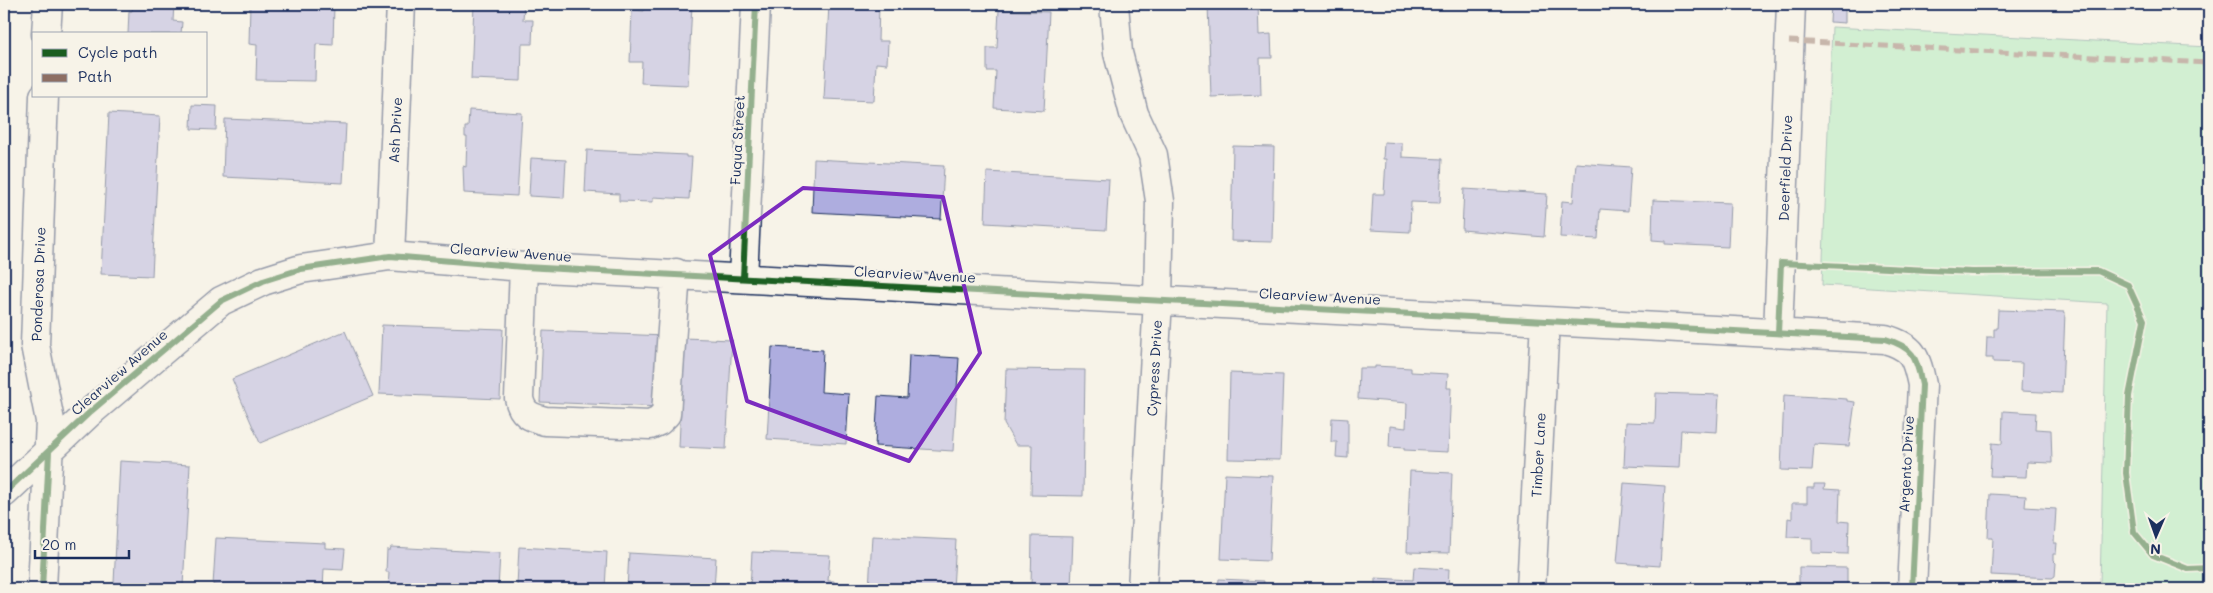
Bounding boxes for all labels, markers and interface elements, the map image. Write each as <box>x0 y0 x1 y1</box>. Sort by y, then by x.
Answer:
legend <box>32 32 208 98</box>
text: Cycle path <box>78 42 157 62</box>
text: Path <box>78 66 112 86</box>
street label: Fuqua Street <box>725 95 749 185</box>
street label: Ash Drive <box>384 97 406 163</box>
street label: Deerfield Drive <box>1774 115 1796 221</box>
street label: Ponderosa Drive <box>27 226 49 342</box>
street label: Clearview Avenue <box>449 238 573 266</box>
street label: Clearview Avenue <box>854 261 976 287</box>
street label: Clearview Avenue <box>1259 283 1381 309</box>
street label: Cypress Drive <box>1142 319 1166 417</box>
street label: Clearview Avenue <box>67 325 171 419</box>
street label: Timber Lane <box>1526 412 1550 498</box>
street label: Argento Drive <box>1894 415 1918 513</box>
north arrow <box>2130 510 2180 560</box>
scale bar <box>35 528 129 560</box>
text: 20 m <box>42 534 76 554</box>
text: N <box>2150 540 2161 559</box>

